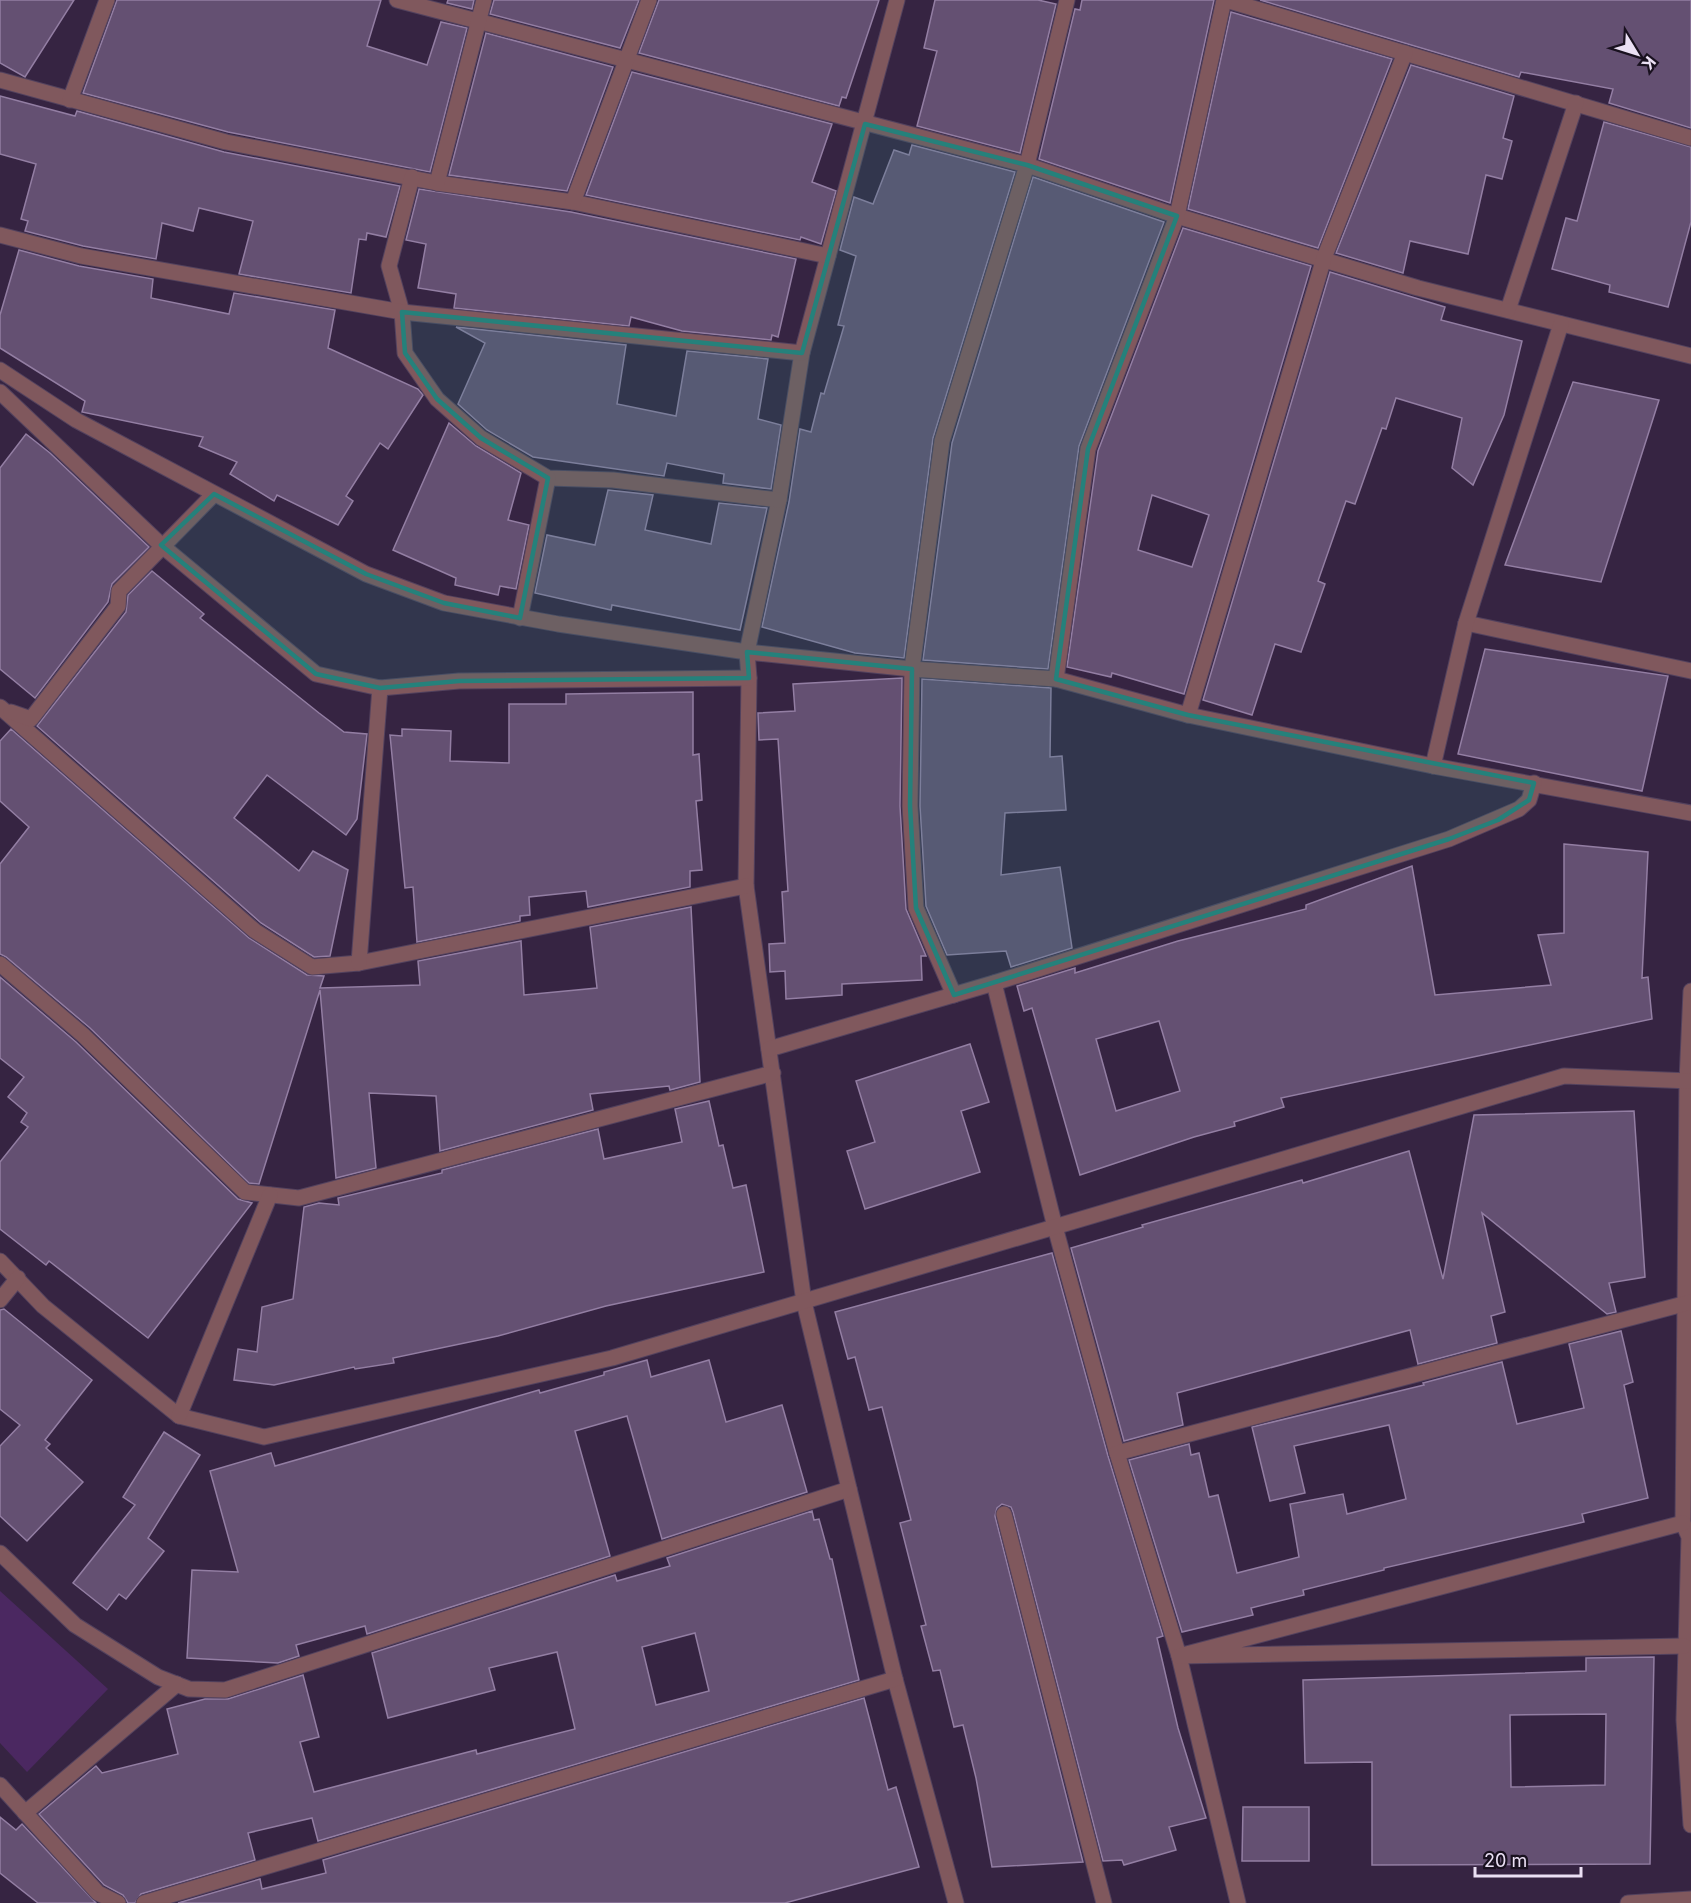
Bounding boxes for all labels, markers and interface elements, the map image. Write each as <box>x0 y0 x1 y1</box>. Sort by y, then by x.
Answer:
north arrow <box>1607 24 1667 84</box>
text: K <box>1637 53 1660 74</box>
scale bar <box>1475 1840 1582 1878</box>
text: 20 m <box>1484 1850 1527 1871</box>

